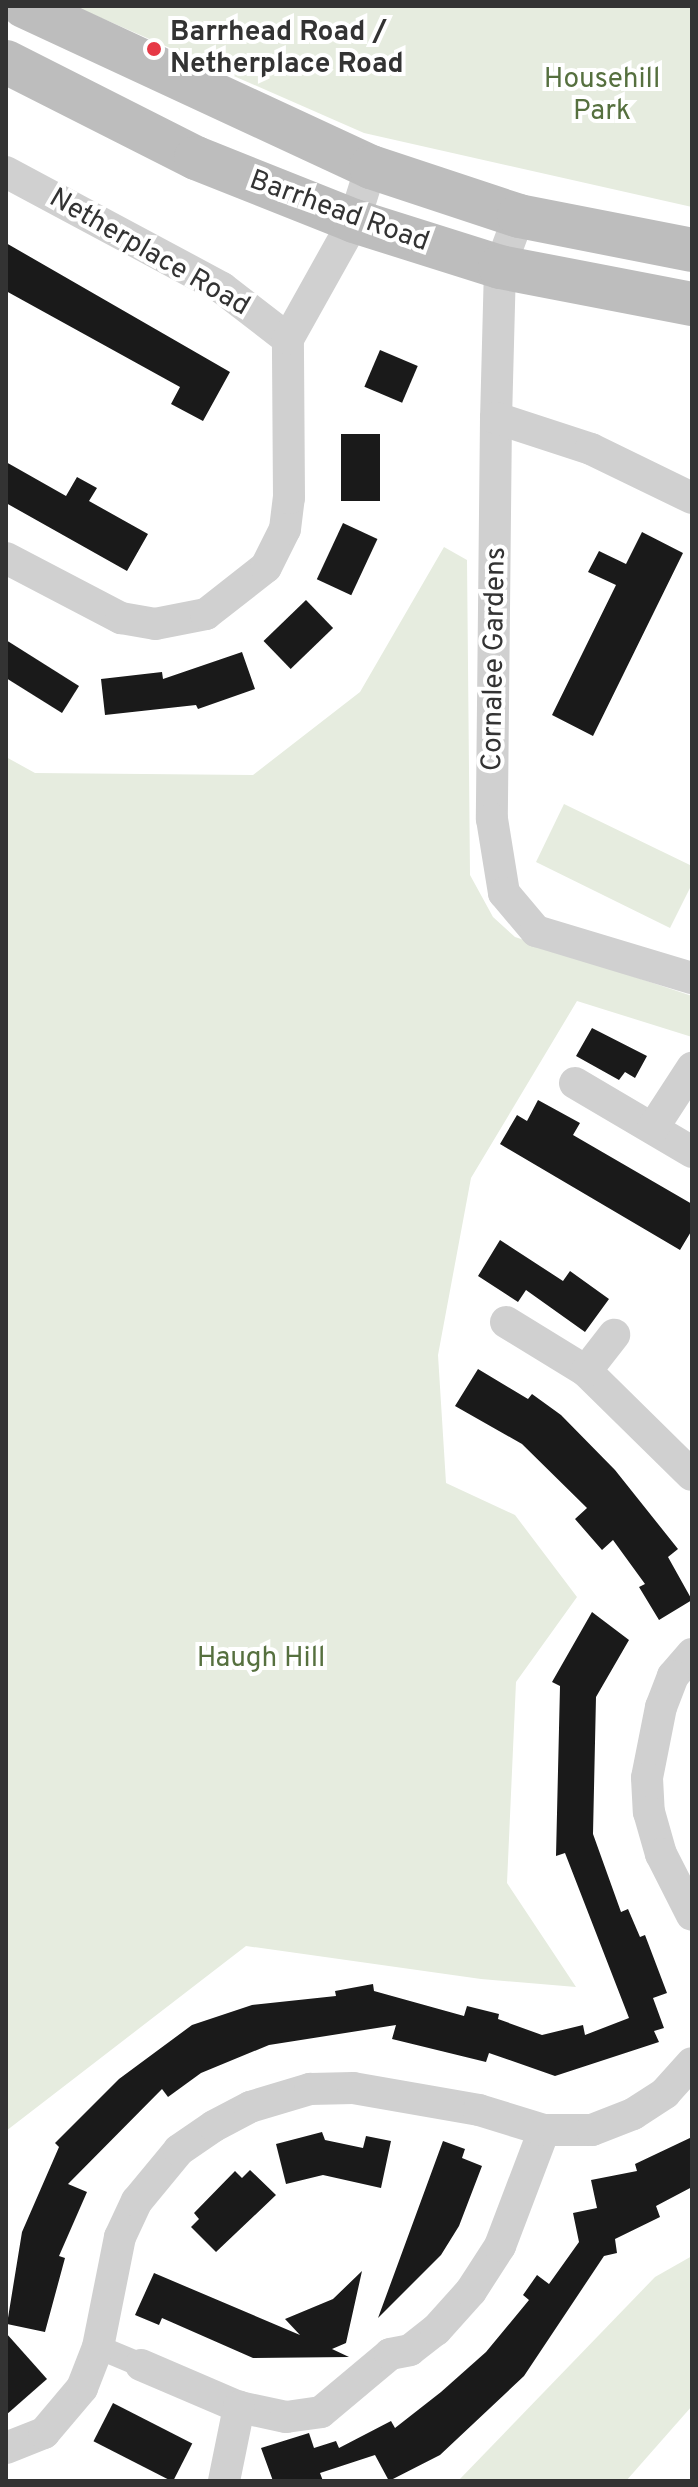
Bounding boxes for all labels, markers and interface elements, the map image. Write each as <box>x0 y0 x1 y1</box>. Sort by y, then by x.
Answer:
place label: Barrhead Road / Netherplace Road <box>170 16 404 82</box>
marker: Barrhead Road / Netherplace Road <box>145 40 163 58</box>
park label: Househill Park <box>544 63 660 129</box>
street label: Barrhead Road <box>245 164 433 260</box>
street label: Netherplace Road <box>43 182 255 324</box>
street label: Cornalee Gardens <box>476 547 514 771</box>
park label: Haugh Hill <box>197 1642 325 1676</box>

